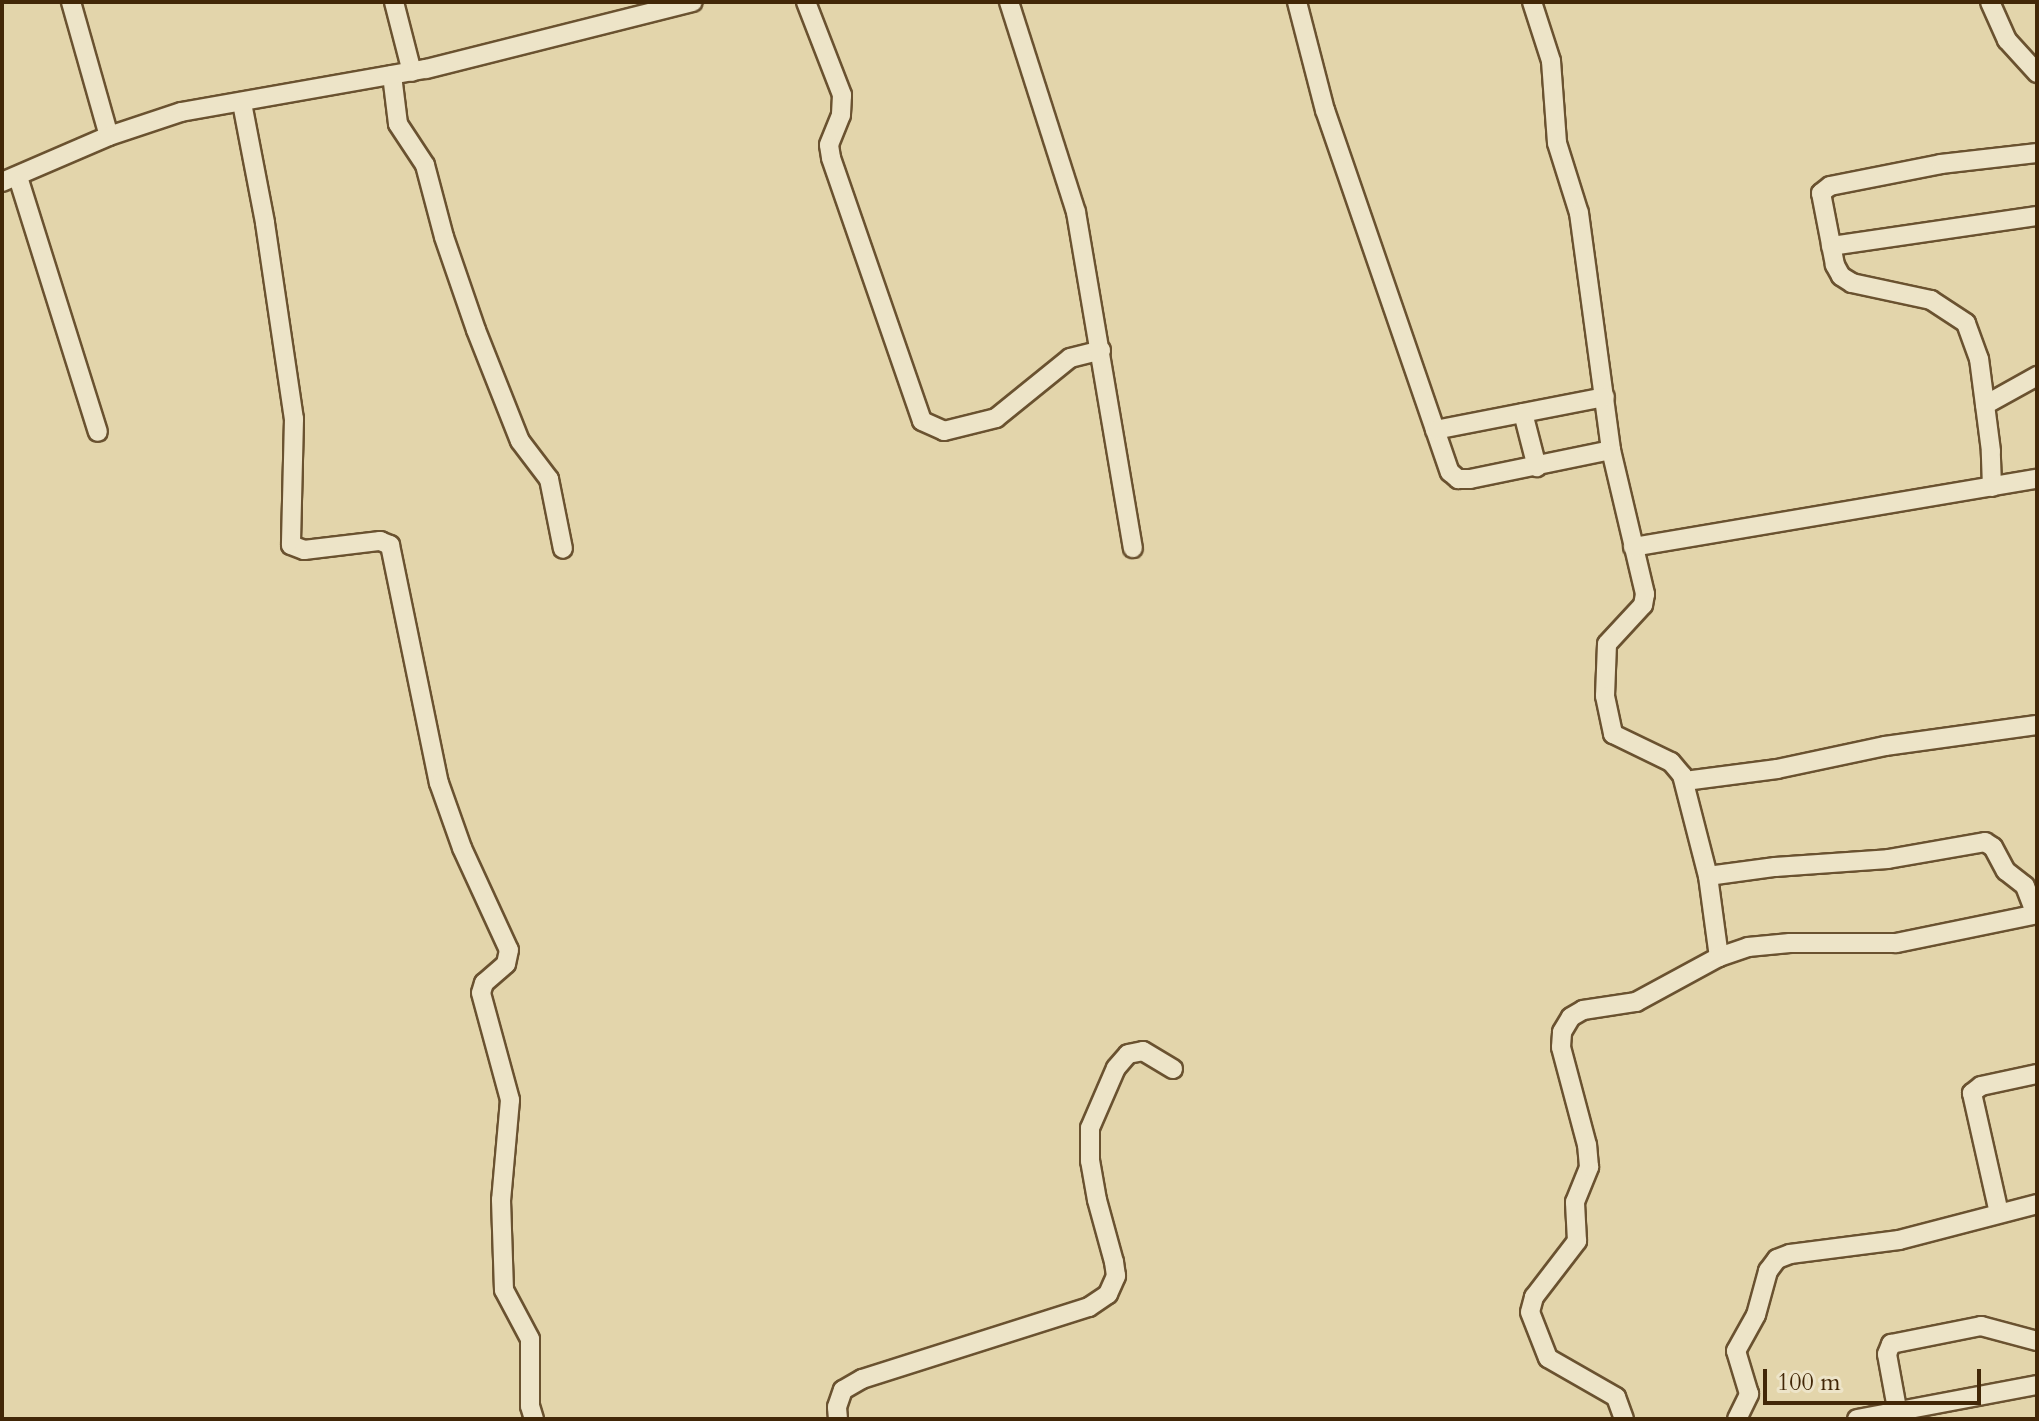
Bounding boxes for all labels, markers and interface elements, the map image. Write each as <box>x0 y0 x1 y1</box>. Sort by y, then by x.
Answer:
scale bar <box>1767 1353 1985 1403</box>
text: 100 m <box>1777 1366 1841 1399</box>

